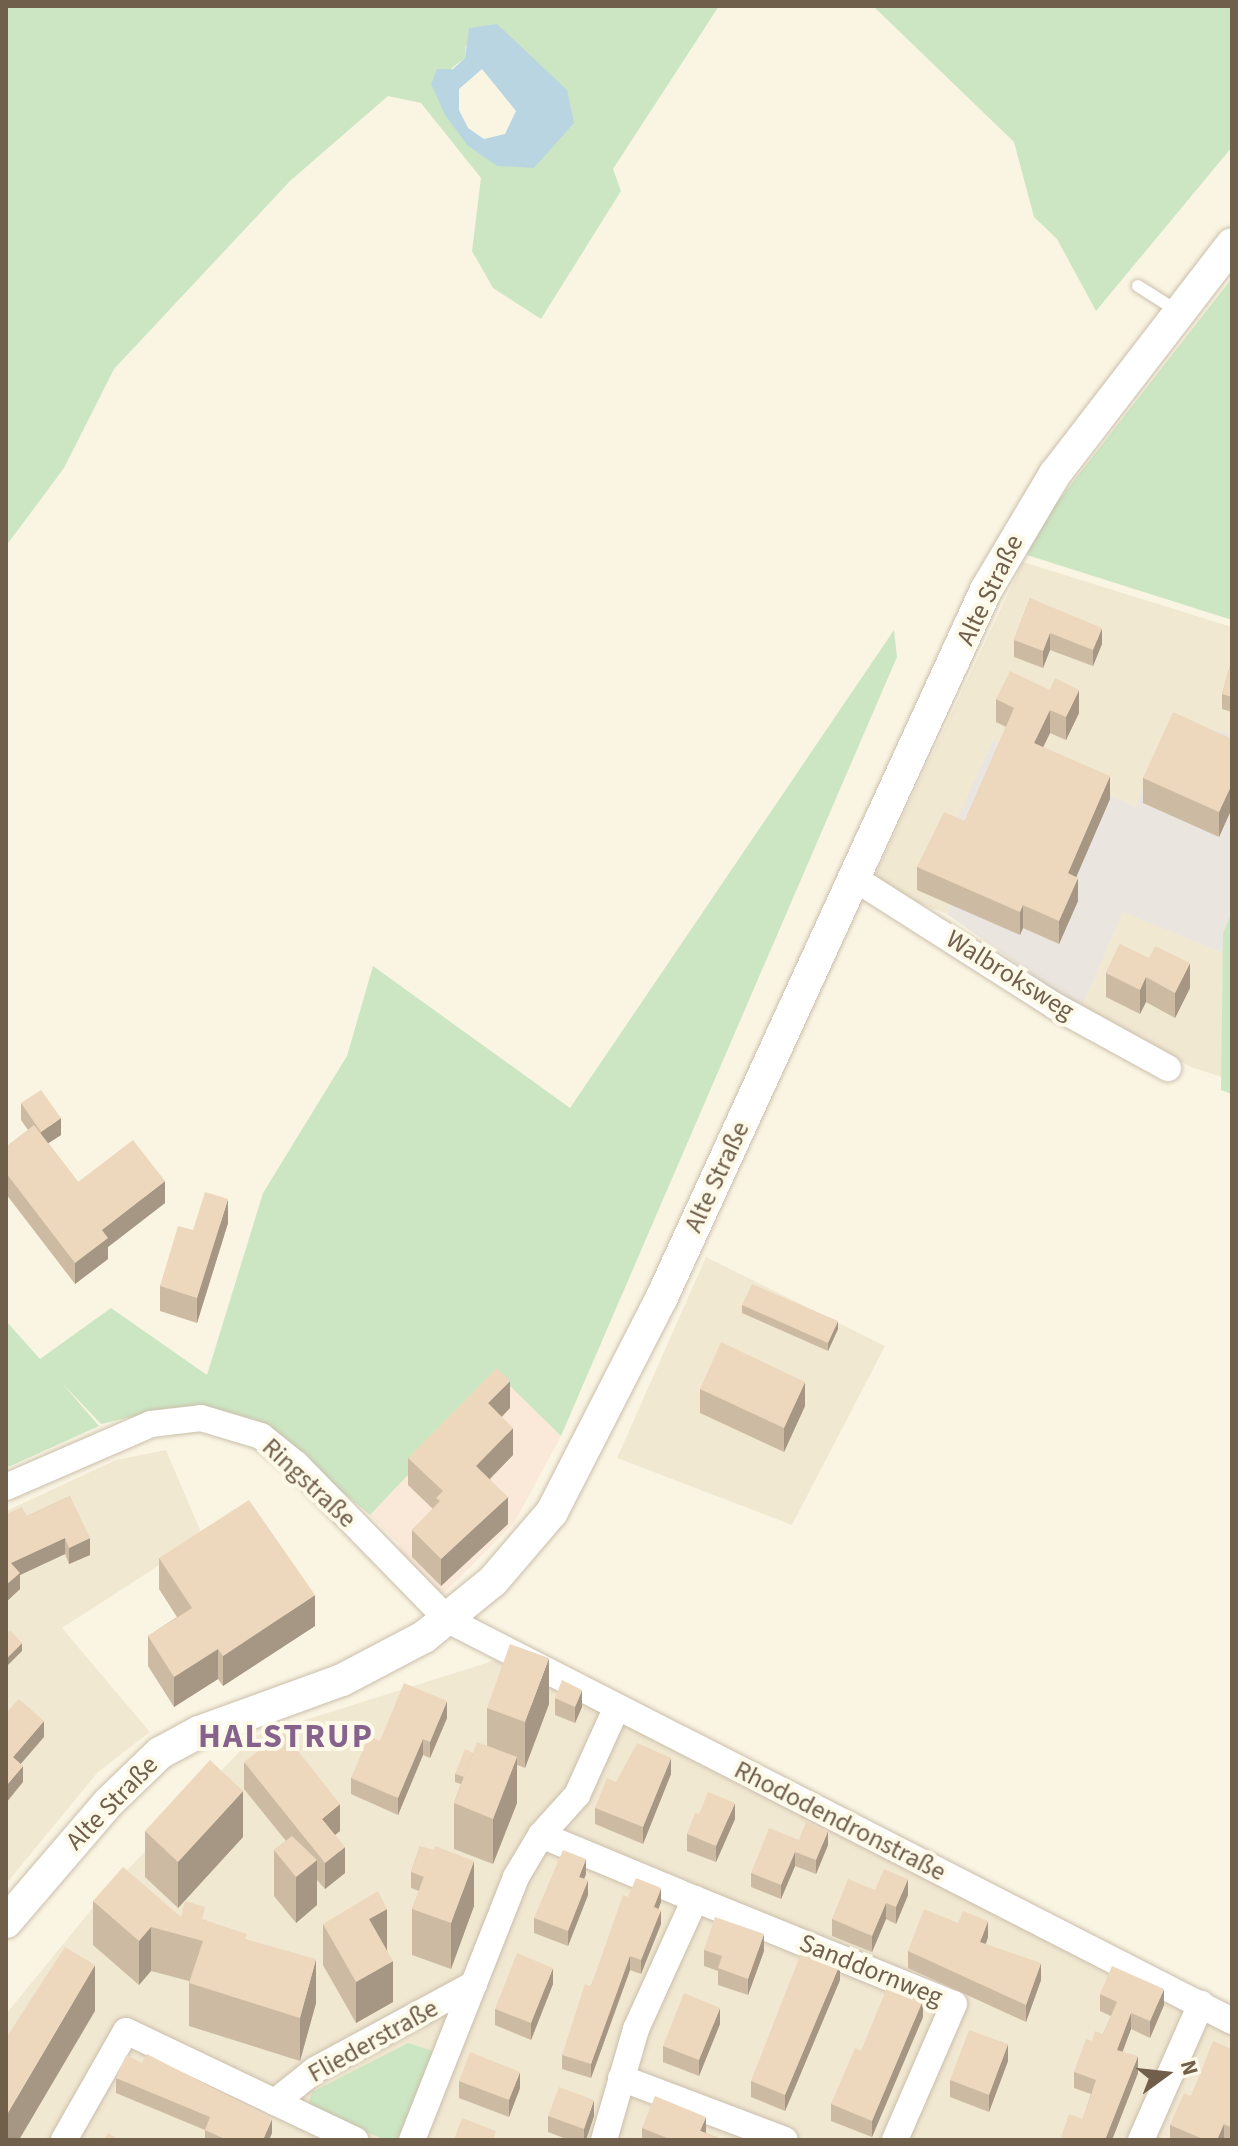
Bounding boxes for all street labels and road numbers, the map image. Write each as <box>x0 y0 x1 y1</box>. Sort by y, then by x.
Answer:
street label: Alte Straße <box>950 530 1030 650</box>
street label: Walbroksweg <box>940 923 1080 1027</box>
street label: Alte Straße <box>678 1117 756 1237</box>
street label: Ringstraße <box>256 1432 362 1534</box>
street label: Alte Straße <box>60 1749 164 1857</box>
street label: Rhododendronstraße <box>729 1754 951 1888</box>
street label: Sanddornweg <box>795 1927 947 2013</box>
street label: Fliederstraße <box>303 1993 443 2089</box>

